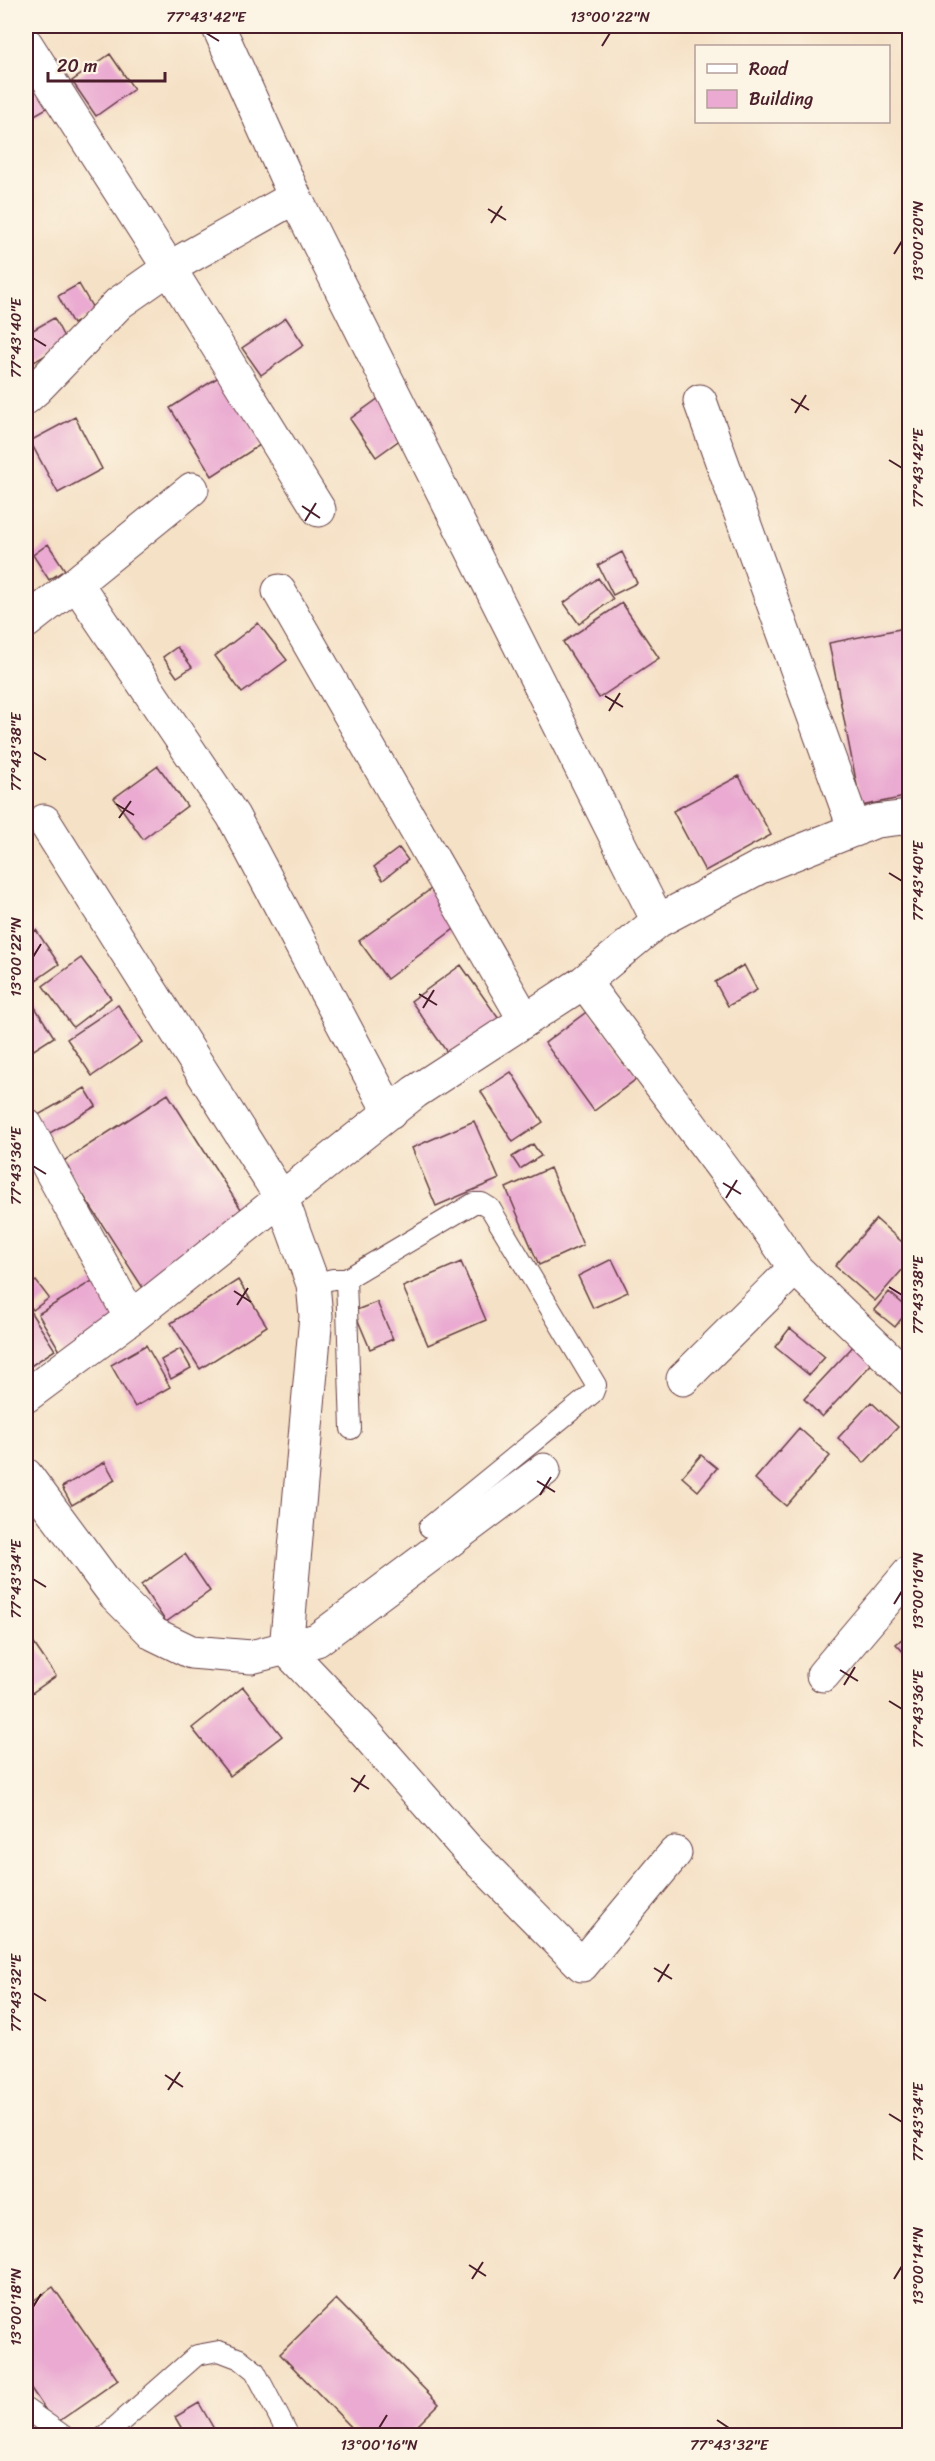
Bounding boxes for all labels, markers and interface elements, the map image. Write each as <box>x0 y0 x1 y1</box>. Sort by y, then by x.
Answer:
text: 77°43'42"E <box>166 4 247 30</box>
text: 13°00'22"N <box>570 4 650 30</box>
scale bar <box>48 45 165 83</box>
legend <box>695 45 890 123</box>
text: 20 m <box>57 50 97 82</box>
text: Road <box>749 53 789 85</box>
text: Building <box>749 83 813 115</box>
text: 13°00'20"N <box>905 200 931 281</box>
text: 77°43'40"E <box>3 296 29 378</box>
text: 77°43'42"E <box>905 427 931 508</box>
text: 77°43'38"E <box>3 711 29 791</box>
text: 77°43'40"E <box>905 839 931 921</box>
text: 13°00'22"N <box>3 917 29 997</box>
text: 77°43'36"E <box>3 1125 29 1205</box>
text: 77°43'38"E <box>905 1254 931 1334</box>
text: 77°43'34"E <box>3 1538 29 1618</box>
text: 13°00'16"N <box>905 1552 931 1630</box>
text: 77°43'36"E <box>905 1668 931 1748</box>
text: 77°43'32"E <box>3 1952 29 2032</box>
text: 77°43'34"E <box>905 2081 931 2161</box>
text: 13°00'14"N <box>905 2226 931 2305</box>
text: 13°00'18"N <box>3 2268 29 2346</box>
text: 13°00'16"N <box>340 2432 418 2458</box>
text: 77°43'32"E <box>690 2432 770 2458</box>

